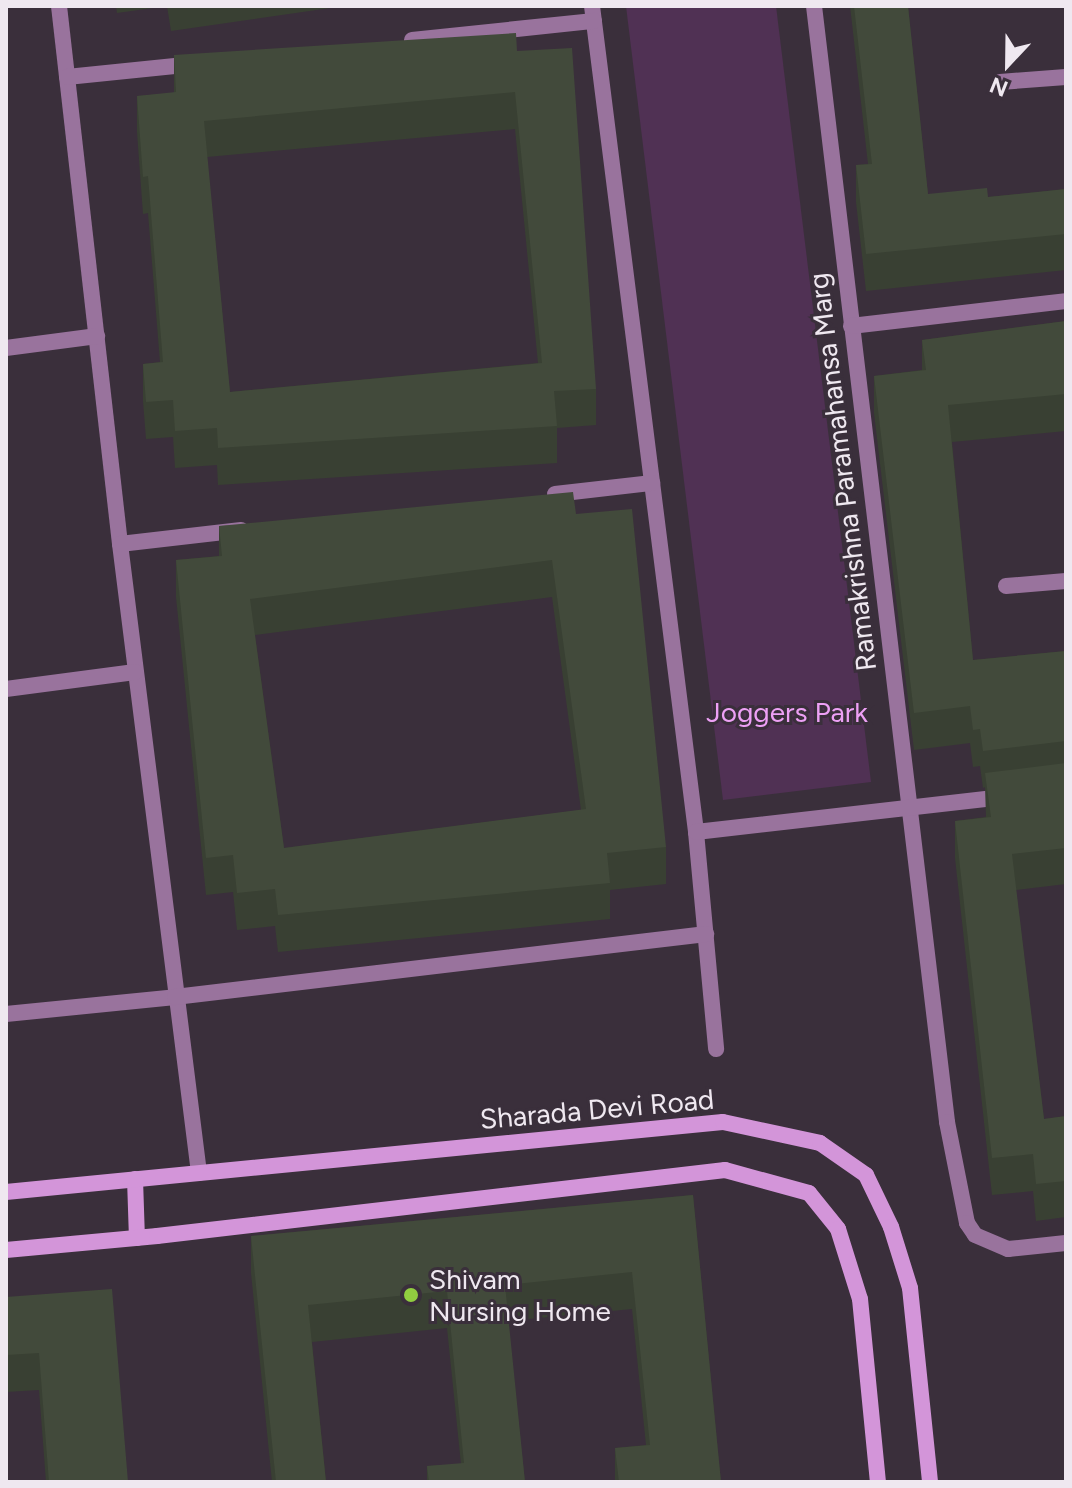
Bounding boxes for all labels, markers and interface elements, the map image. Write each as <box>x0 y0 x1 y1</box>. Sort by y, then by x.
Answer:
north arrow <box>968 24 1048 104</box>
text: N <box>986 71 1012 102</box>
street label: Ramakrishna Paramahansa Marg <box>801 271 883 673</box>
park label: Joggers Park <box>706 695 868 729</box>
street label: Sharada Devi Road <box>478 1082 716 1136</box>
place label: Shivam Nursing Home <box>429 1262 611 1328</box>
marker: Shivam Nursing Home <box>400 1284 422 1306</box>

